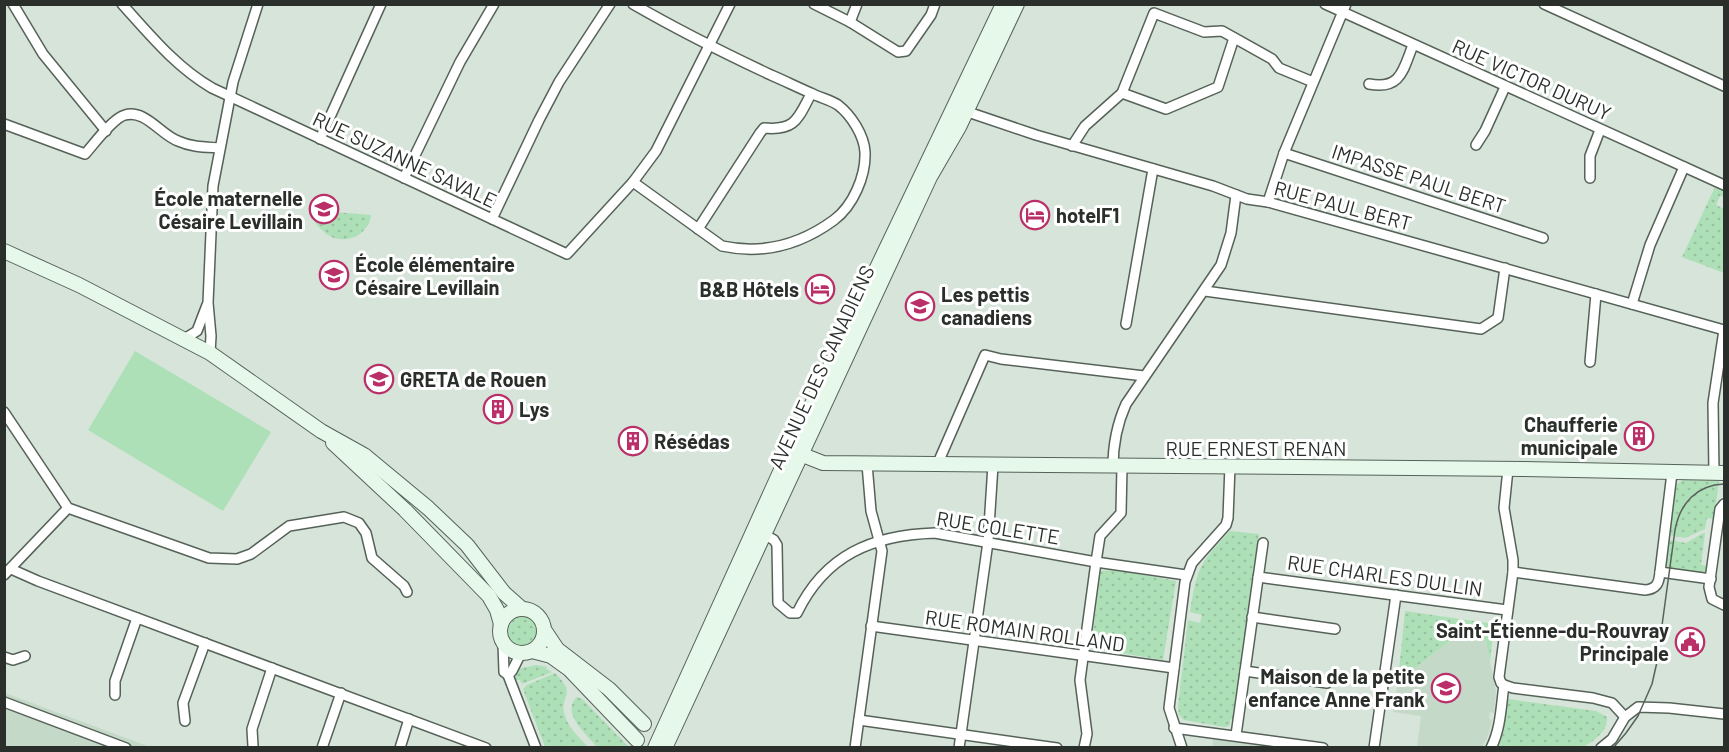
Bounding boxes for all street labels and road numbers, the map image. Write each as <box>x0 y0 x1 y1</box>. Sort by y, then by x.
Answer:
street label: RUE VICTOR DURUY <box>1449 33 1615 125</box>
street label: RUE SUZANNE SAVALE <box>309 106 501 212</box>
street label: IMPASSE PAUL BERT <box>1329 139 1509 217</box>
street label: RUE PAUL BERT <box>1272 175 1414 235</box>
street label: AVENUE DES CANADIENS <box>763 261 879 473</box>
street label: RUE ERNEST RENAN <box>1165 436 1347 460</box>
street label: RUE COLETTE <box>935 505 1061 549</box>
street label: RUE CHARLES DULLIN <box>1286 549 1484 601</box>
street label: RUE ROMAIN ROLLAND <box>924 604 1126 656</box>

